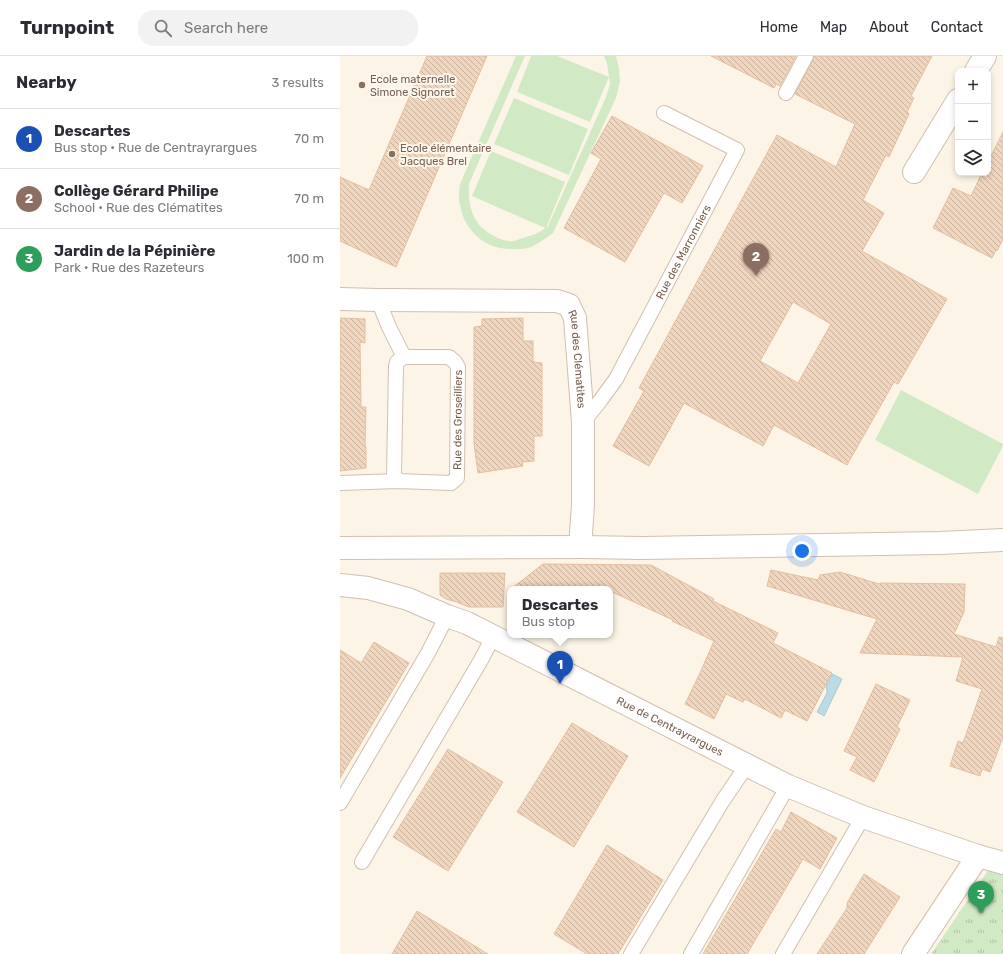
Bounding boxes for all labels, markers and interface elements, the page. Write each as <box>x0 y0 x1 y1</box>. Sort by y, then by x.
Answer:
search box <box>138 10 418 46</box>
text: Turnpoint <box>20 16 114 39</box>
icon: search <box>152 17 174 39</box>
text: Search here <box>184 19 268 37</box>
text: Home <box>760 19 798 36</box>
text: Map <box>820 19 847 36</box>
text: About <box>869 19 909 36</box>
text: Contact <box>931 19 983 36</box>
map controls <box>955 68 991 176</box>
button: + <box>955 68 991 104</box>
text: Nearby <box>16 72 77 92</box>
place label: Ecole maternelle Simone Signoret <box>370 73 455 99</box>
text: 3 results <box>272 75 324 90</box>
marker: Ecole maternelle Simone Signoret <box>357 80 367 90</box>
button: − <box>955 104 991 140</box>
text: Descartes <box>54 122 131 140</box>
text: 1 <box>26 131 32 146</box>
text: 70 m <box>294 131 324 146</box>
text: Bus stop · Rue de Centrayrargues <box>54 140 257 155</box>
button: layers <box>955 140 991 176</box>
place label: Ecole élémentaire Jacques Brel <box>400 142 491 168</box>
marker: Ecole élémentaire Jacques Brel <box>387 149 397 159</box>
text: Collège Gérard Philipe <box>54 182 219 200</box>
text: 2 <box>25 191 33 206</box>
text: 70 m <box>294 191 324 206</box>
text: School · Rue des Clématites <box>54 200 223 215</box>
street label: Rue des Marronniers <box>653 202 714 302</box>
text: Jardin de la Pépinière <box>54 242 215 260</box>
pin: 2 <box>743 243 769 276</box>
text: 3 <box>25 251 33 266</box>
text: 100 m <box>287 251 324 266</box>
text: Park · Rue des Razeteurs <box>54 260 204 275</box>
street label: Rue des Clématites <box>565 308 588 409</box>
street label: Rue des Groseilliers <box>451 369 465 470</box>
your location <box>792 541 812 561</box>
popup <box>507 586 613 638</box>
text: Descartes <box>522 596 598 614</box>
text: Bus stop <box>522 614 575 629</box>
pin: 1 <box>547 651 573 684</box>
street label: Rue de Centrayrargues <box>614 694 726 759</box>
pin: 3 <box>968 881 994 914</box>

